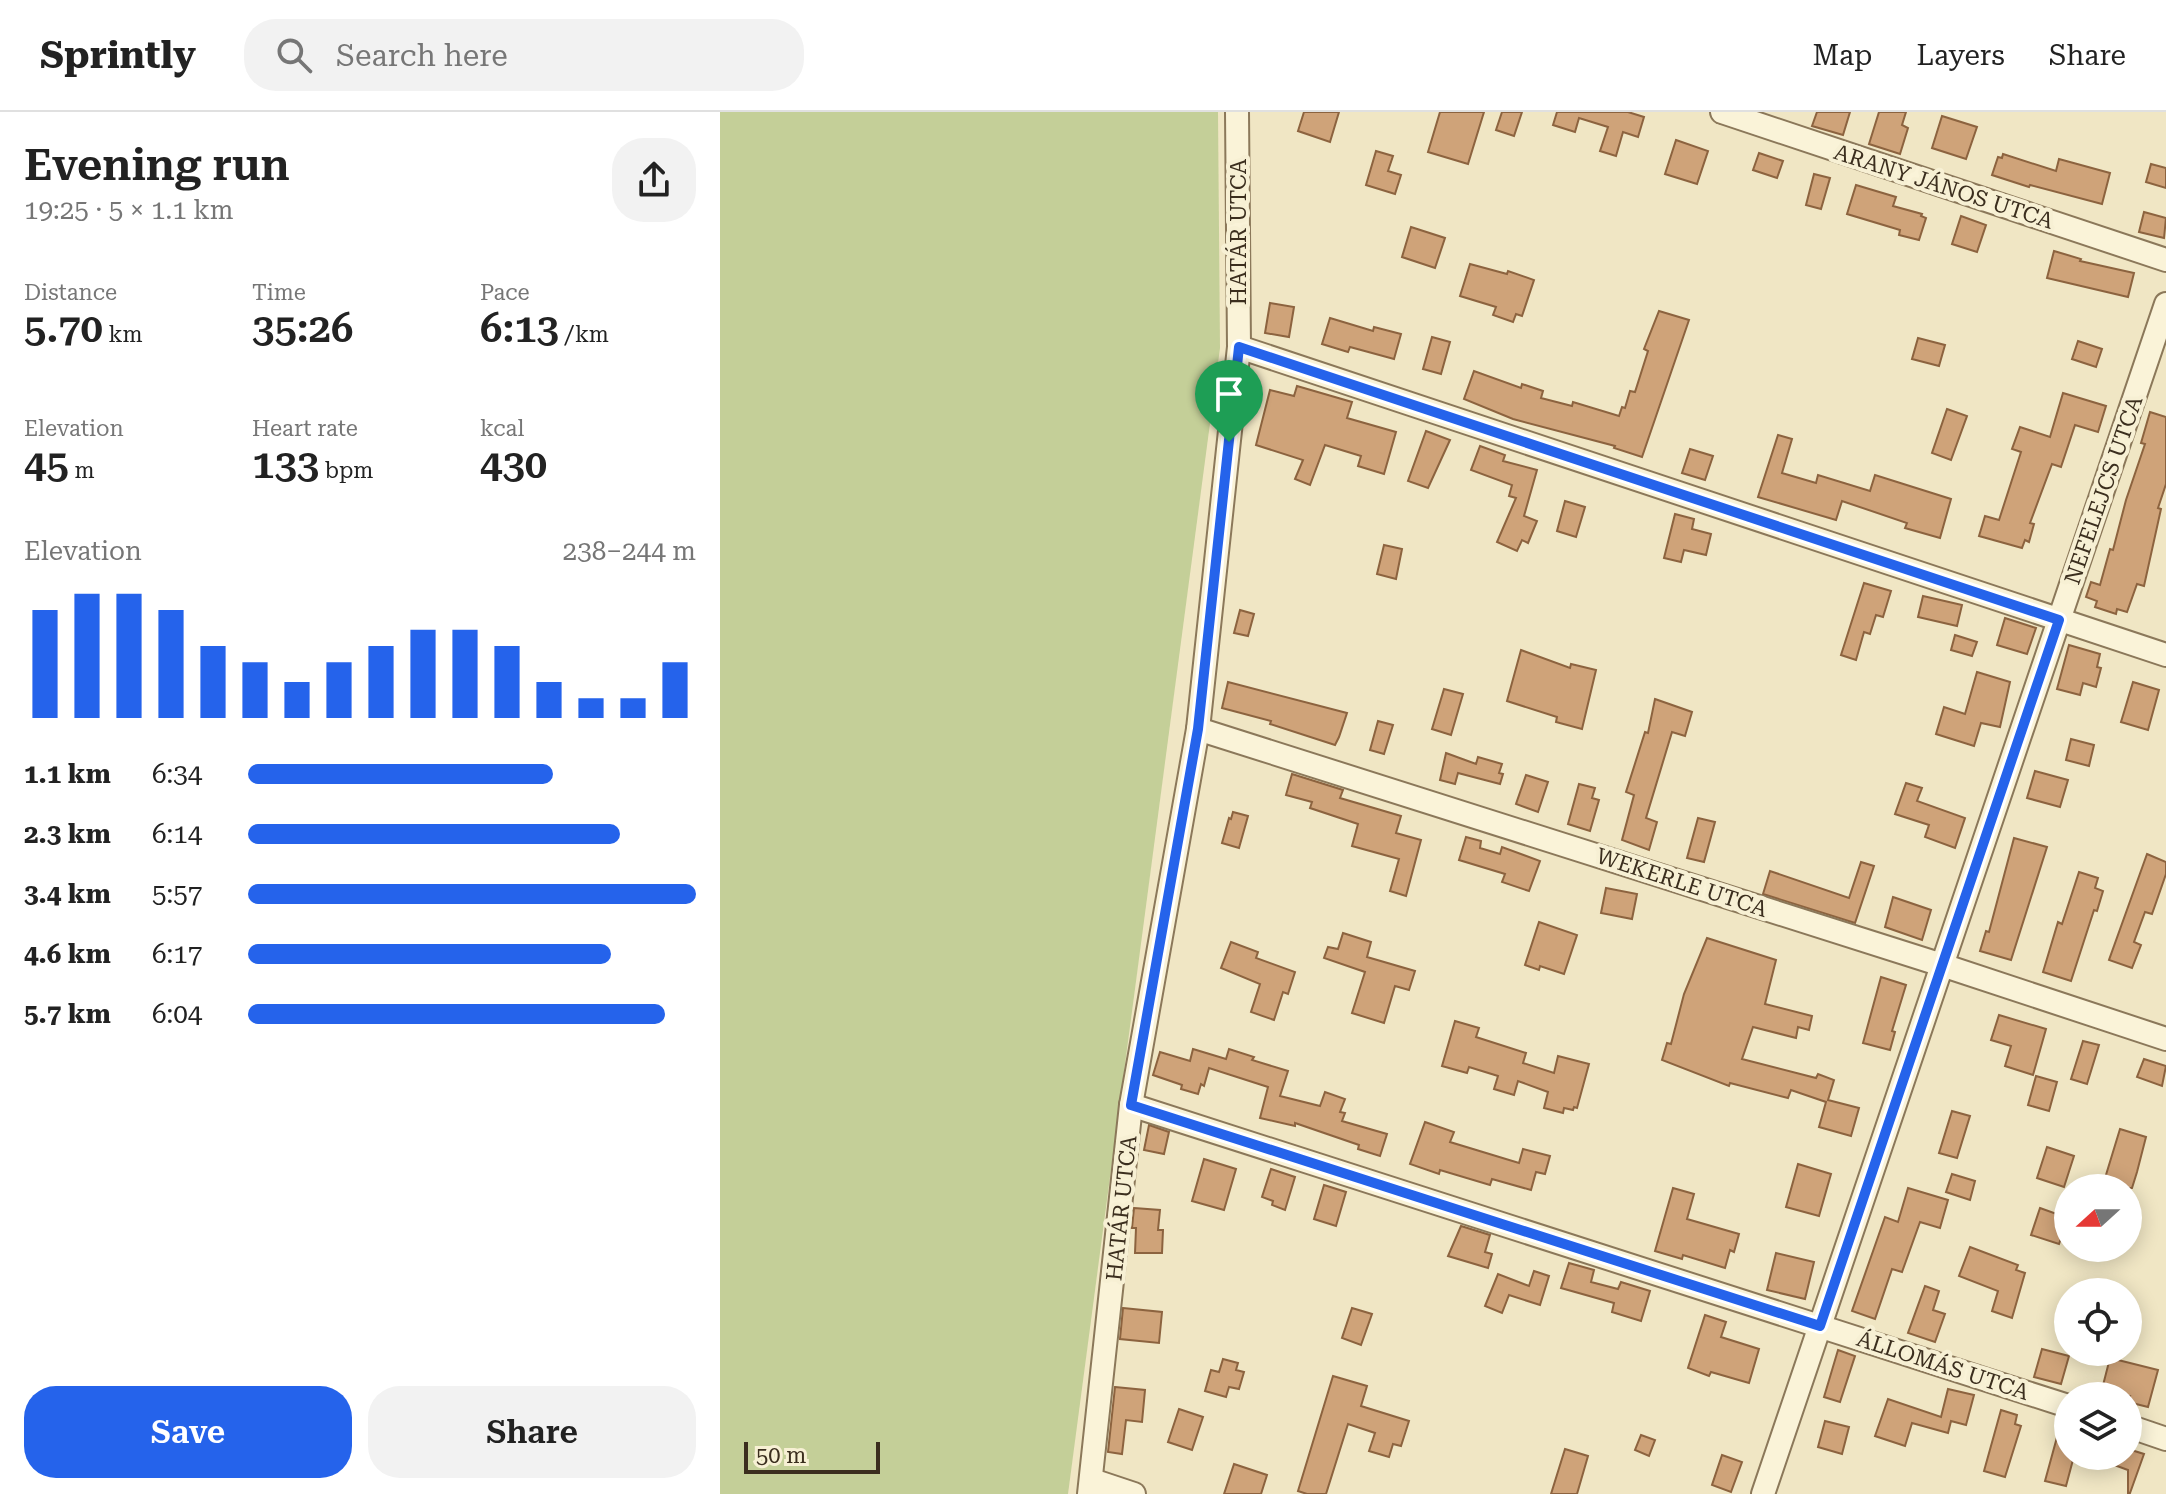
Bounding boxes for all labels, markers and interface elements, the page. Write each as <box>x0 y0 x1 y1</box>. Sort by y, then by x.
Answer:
search box <box>244 19 804 91</box>
text: Sprintly <box>40 33 196 77</box>
icon: search <box>272 33 316 77</box>
text: Search here <box>336 38 508 73</box>
text: Map <box>1813 39 1872 72</box>
text: Layers <box>1916 39 2005 72</box>
text: Share <box>2049 39 2126 72</box>
button: share <box>612 138 696 222</box>
street label: ARANY JÁNOS UTCA <box>1831 138 2058 234</box>
text: Evening run <box>24 139 290 191</box>
street label: HATÁR UTCA <box>1225 158 1251 305</box>
text: 19:25 · 5 × 1.1 km <box>24 195 234 225</box>
text: Distance <box>24 280 117 305</box>
text: Time <box>252 280 306 305</box>
text: Pace <box>480 280 530 305</box>
text: 5.70 <box>24 305 103 352</box>
text: 35:26 <box>252 305 353 352</box>
text: 6:13 <box>480 305 559 352</box>
text: km <box>103 322 143 347</box>
text: /km <box>559 322 609 347</box>
pin <box>1195 360 1263 442</box>
icon: arrive <box>1207 372 1251 416</box>
street label: NEFELEJCS UTCA <box>2060 392 2148 588</box>
text: Elevation <box>24 416 124 441</box>
text: Heart rate <box>252 416 358 441</box>
text: kcal <box>480 416 524 441</box>
text: 45 <box>24 441 69 488</box>
text: 133 <box>252 441 319 488</box>
text: 430 <box>480 441 547 488</box>
text: m <box>69 458 94 483</box>
text: bpm <box>319 458 373 483</box>
text: Elevation <box>24 536 142 566</box>
text: 238–244 m <box>563 536 696 566</box>
text: 1.1 km <box>24 759 111 789</box>
text: 6:34 <box>152 759 202 789</box>
text: 2.3 km <box>24 819 111 849</box>
text: 6:14 <box>152 819 202 849</box>
street label: WEKERLE UTCA <box>1593 843 1771 922</box>
text: 3.4 km <box>24 879 111 909</box>
text: 5:57 <box>152 879 202 909</box>
text: 4.6 km <box>24 939 111 969</box>
text: 6:17 <box>152 939 202 969</box>
text: 5.7 km <box>24 999 111 1029</box>
text: 6:04 <box>152 999 202 1029</box>
street label: HATÁR UTCA <box>1100 1133 1142 1282</box>
north arrow <box>2054 1174 2142 1262</box>
map controls <box>2054 1174 2142 1470</box>
button: locate <box>2054 1278 2142 1366</box>
street label: ÁLLOMÁS UTCA <box>1854 1325 2033 1405</box>
button: layers <box>2054 1382 2142 1470</box>
button: Save <box>24 1386 352 1478</box>
button: Share <box>368 1386 696 1478</box>
scale bar <box>744 1438 880 1474</box>
text: 50 m <box>756 1443 806 1468</box>

